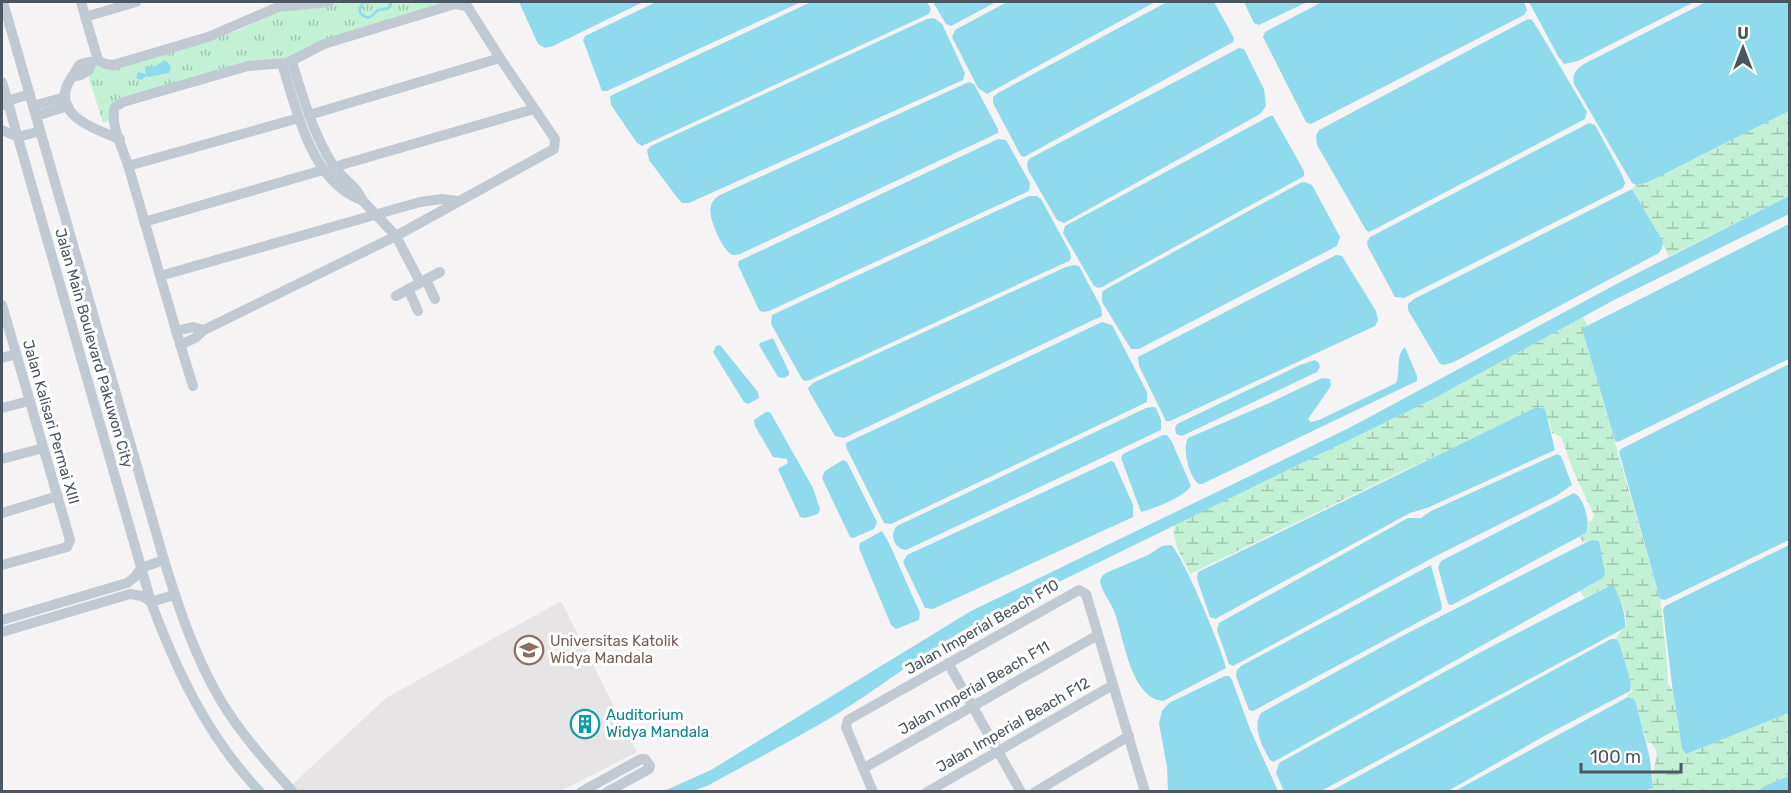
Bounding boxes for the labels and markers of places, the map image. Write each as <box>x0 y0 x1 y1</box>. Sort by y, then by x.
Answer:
place label: Universitas Katolik Widya Mandala <box>550 632 679 667</box>
school or university icon: Universitas Katolik Widya Mandala <box>513 634 545 666</box>
place label: Auditorium Widya Mandala <box>606 706 709 741</box>
building icon: Auditorium Widya Mandala <box>569 708 601 740</box>

